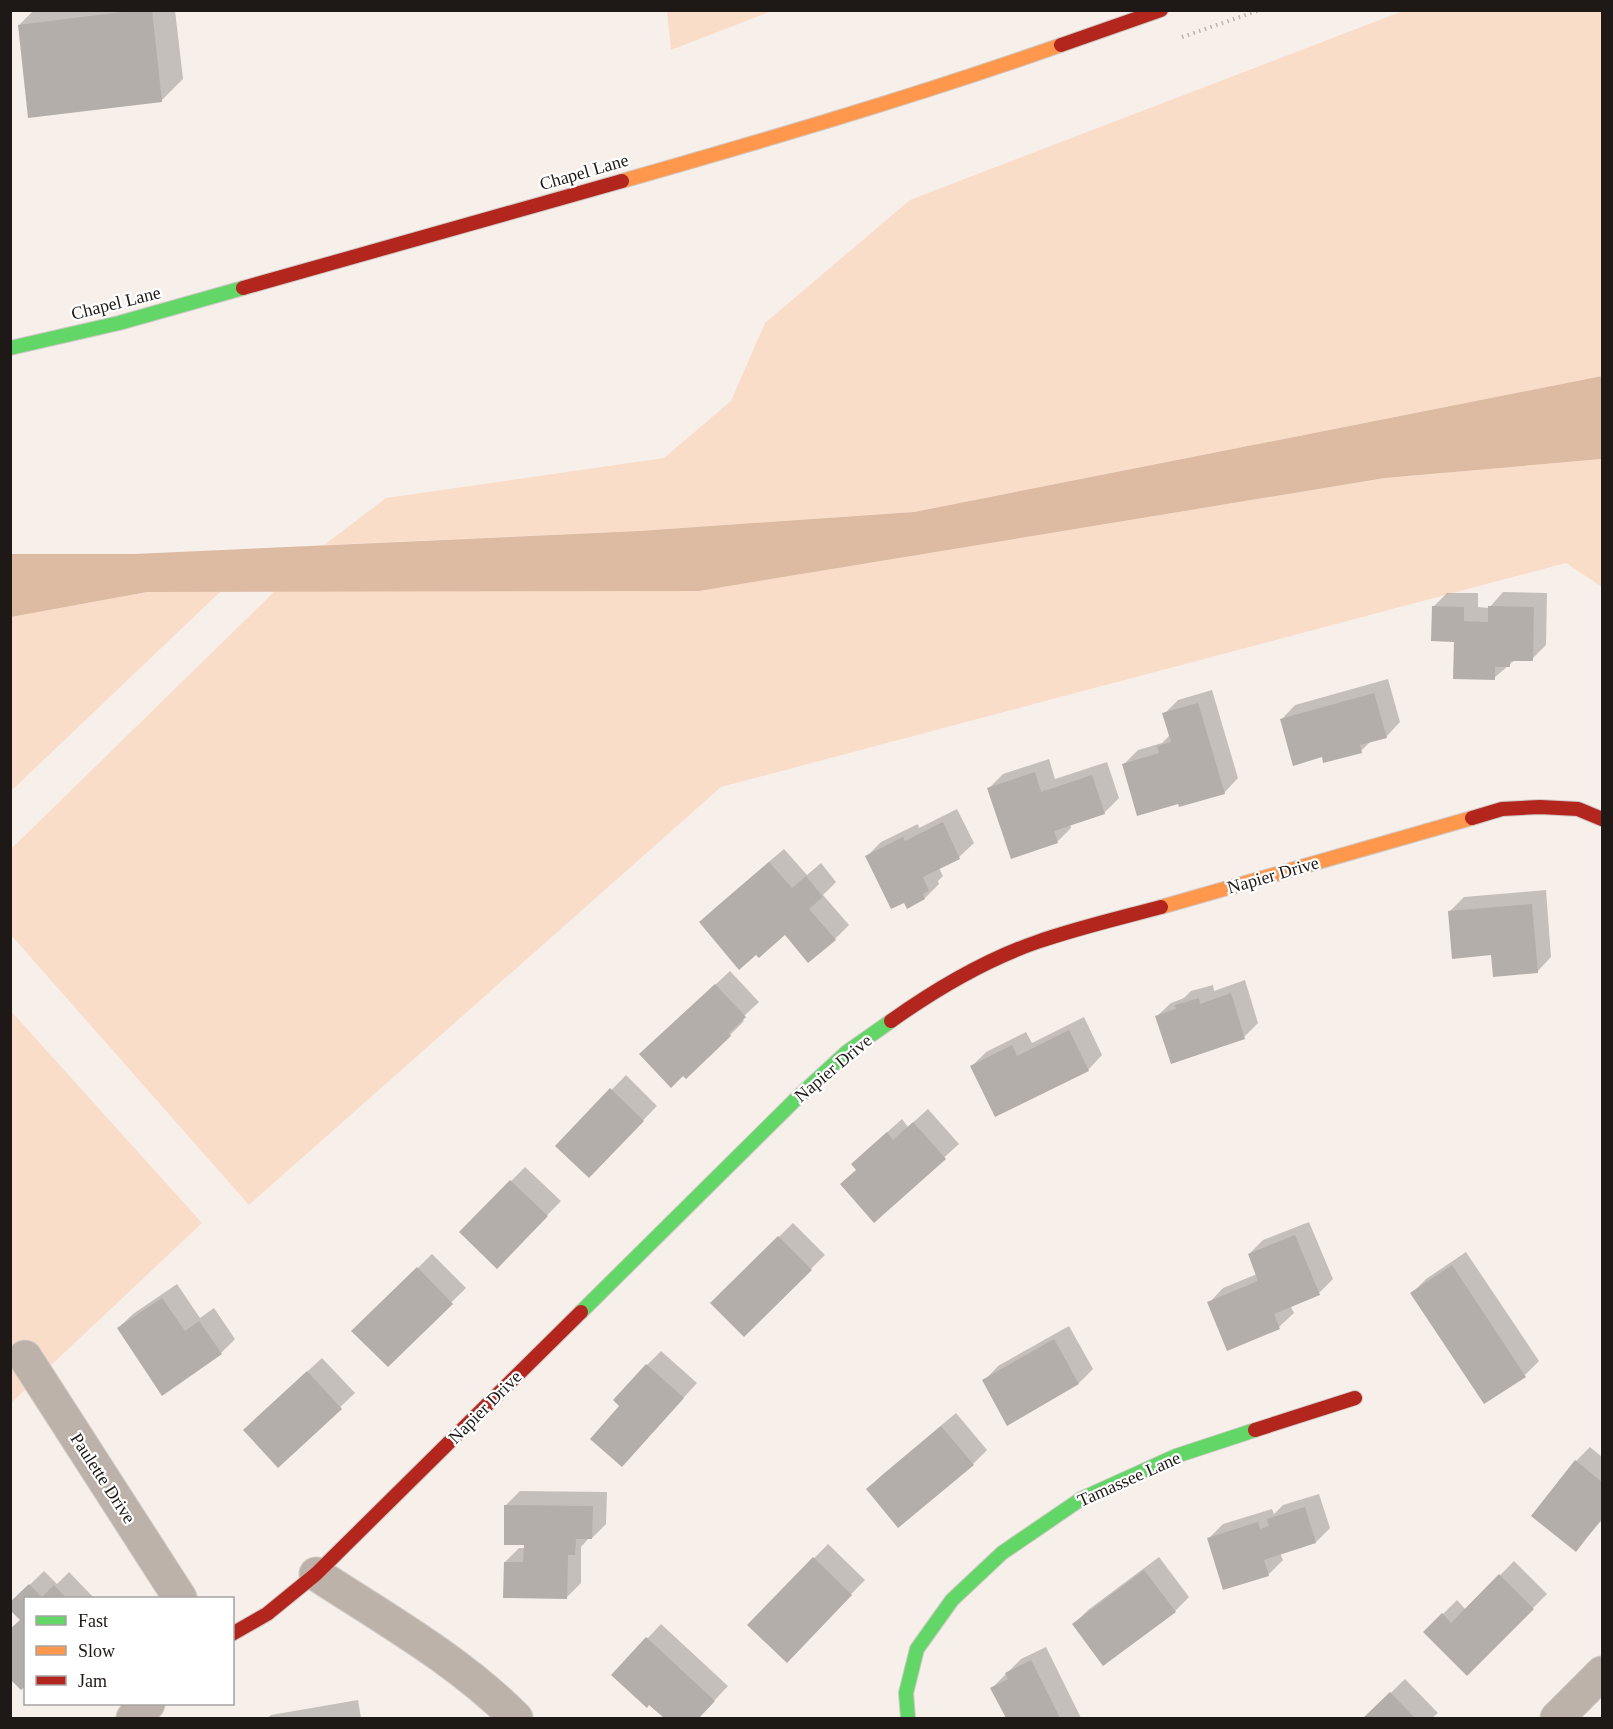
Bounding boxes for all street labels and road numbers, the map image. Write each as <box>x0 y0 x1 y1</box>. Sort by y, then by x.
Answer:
street label: Chapel Lane <box>537 150 631 194</box>
street label: Chapel Lane <box>69 282 163 324</box>
street label: Napier Drive <box>1225 852 1321 898</box>
street label: Napier Drive <box>790 1030 876 1106</box>
street label: Napier Drive <box>445 1367 525 1447</box>
street label: Paulette Drive <box>66 1429 140 1527</box>
street label: Tamassee Lane <box>1075 1447 1183 1511</box>

